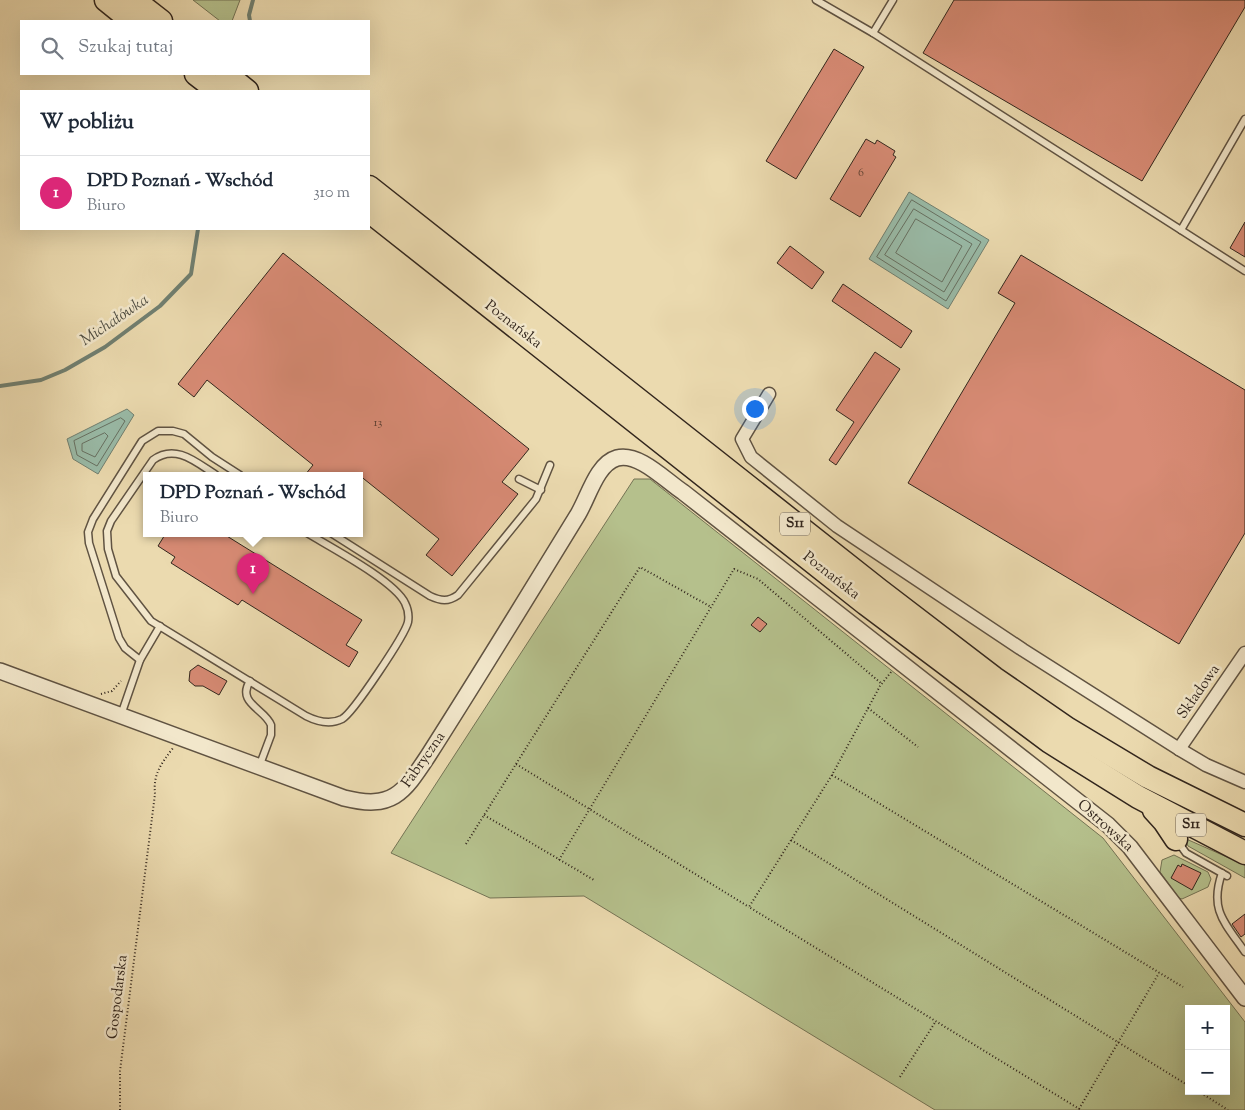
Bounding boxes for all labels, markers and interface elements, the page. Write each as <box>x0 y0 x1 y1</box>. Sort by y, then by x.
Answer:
search box <box>20 20 370 75</box>
icon: search <box>38 34 66 62</box>
text: Szukaj tutaj <box>78 34 173 61</box>
text: W pobliżu <box>40 108 134 138</box>
house number: 6 <box>858 164 864 182</box>
text: DPD Poznań - Wschód <box>87 168 273 195</box>
text: 1 <box>53 182 59 205</box>
text: 310 m <box>313 182 350 205</box>
text: Biuro <box>87 195 126 218</box>
water label: Michałówka <box>76 290 154 352</box>
street label: Poznańska <box>480 296 546 354</box>
your location <box>742 396 768 422</box>
house number: 13 <box>374 414 383 432</box>
popup <box>143 472 363 537</box>
text: DPD Poznań - Wschód <box>160 480 346 507</box>
text: Biuro <box>160 507 198 530</box>
road number: S11 <box>780 512 810 536</box>
street label: Poznańska <box>798 547 864 605</box>
pin: 1 <box>237 553 269 594</box>
street label: Składowa <box>1173 660 1226 724</box>
street label: Fabryczna <box>397 728 451 792</box>
street label: Ostrowska <box>1072 795 1138 857</box>
road number: S11 <box>1176 814 1206 836</box>
street label: Gospodarska <box>102 954 134 1040</box>
map controls <box>1185 1005 1230 1095</box>
button: + <box>1185 1005 1230 1050</box>
button: − <box>1185 1050 1230 1095</box>

